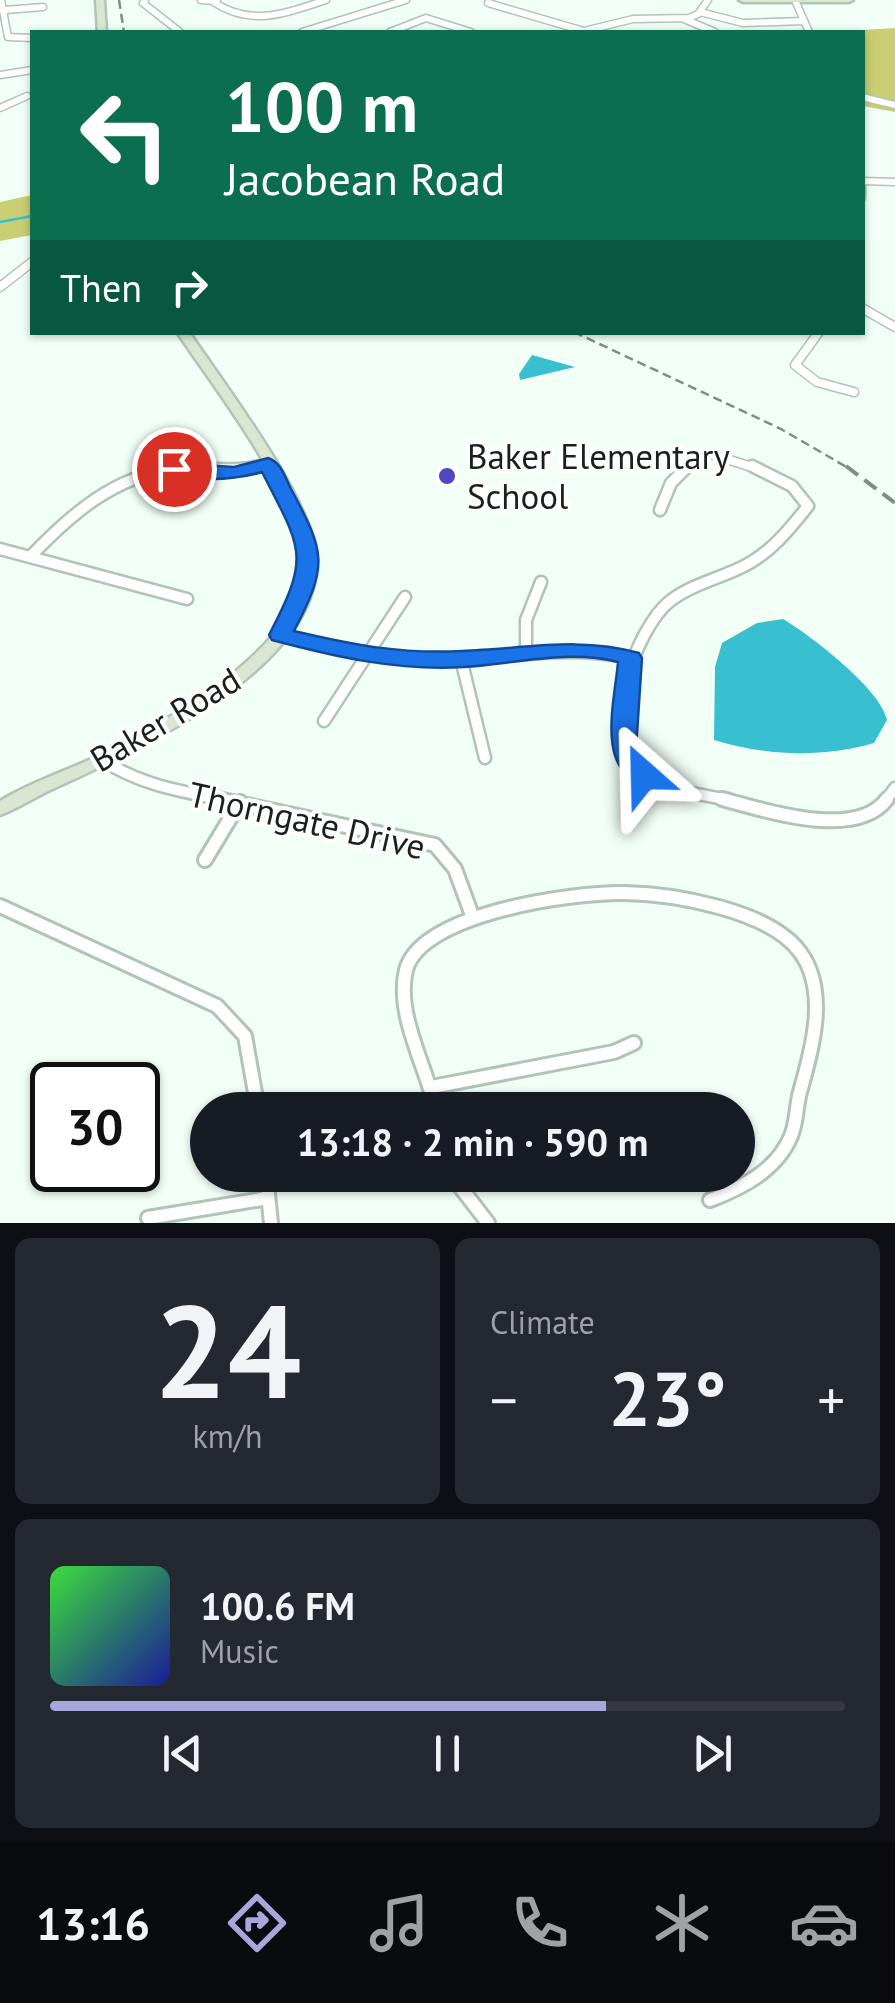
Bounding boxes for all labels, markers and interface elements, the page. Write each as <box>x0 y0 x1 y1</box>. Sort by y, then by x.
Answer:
text: 100 m <box>225 61 418 151</box>
icon: left <box>60 70 190 200</box>
text: Jacobean Road <box>225 149 505 207</box>
icon: right <box>162 260 217 315</box>
text: Then <box>60 263 142 312</box>
pin <box>132 427 217 512</box>
place label: Baker Elementary School <box>467 433 730 519</box>
icon: arrive <box>147 442 202 497</box>
marker: Baker Elementary School <box>436 465 458 487</box>
street label: Baker Road <box>81 656 249 782</box>
position arrow <box>592 723 696 827</box>
street label: Thorngate Drive <box>184 770 430 870</box>
speed limit sign: 30 <box>30 1062 160 1192</box>
text: 13:18 · 2 min · 590 m <box>297 1117 648 1166</box>
text: 24 <box>154 1266 301 1434</box>
text: Climate <box>490 1301 595 1343</box>
text: 23° <box>609 1350 726 1447</box>
text: − <box>490 1364 518 1435</box>
text: + <box>817 1364 845 1435</box>
text: km/h <box>192 1415 263 1457</box>
text: 100.6 FM <box>200 1581 355 1630</box>
text: Music <box>200 1630 279 1672</box>
icon: previous <box>155 1726 210 1781</box>
icon: pause <box>420 1726 475 1781</box>
icon: next <box>685 1726 740 1781</box>
icon: directions <box>222 1888 292 1958</box>
icon: music <box>364 1888 434 1958</box>
icon: phone <box>505 1888 575 1958</box>
icon: climate <box>647 1888 717 1958</box>
icon: car <box>789 1888 859 1958</box>
text: 13:16 <box>36 1894 150 1952</box>

